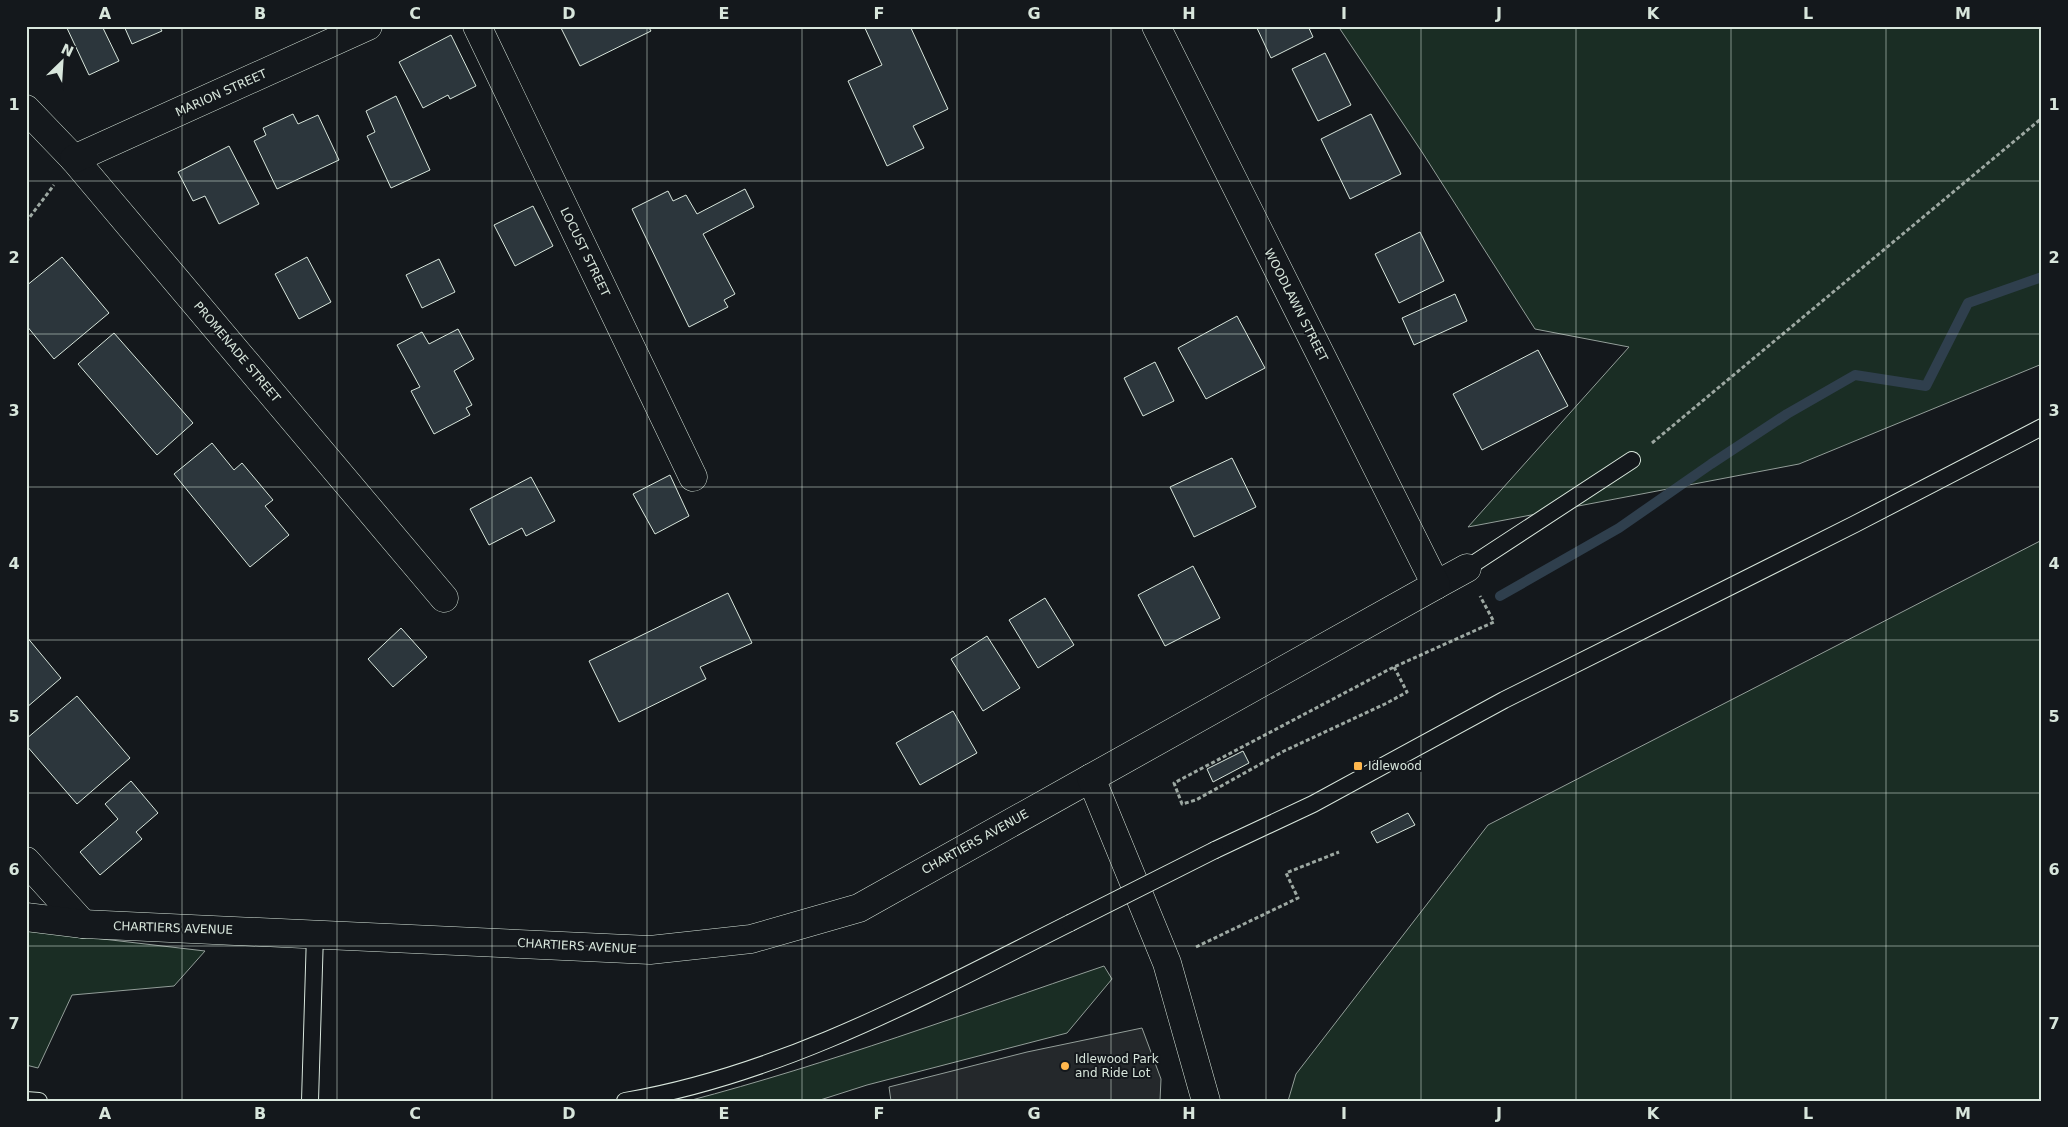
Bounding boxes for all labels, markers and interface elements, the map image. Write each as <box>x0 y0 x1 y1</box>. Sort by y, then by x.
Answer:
text: A <box>99 4 112 23</box>
text: B <box>254 4 266 23</box>
text: C <box>409 4 421 23</box>
text: D <box>562 4 576 23</box>
text: E <box>719 4 729 23</box>
text: F <box>874 4 884 23</box>
text: G <box>1027 4 1041 23</box>
text: H <box>1182 4 1196 23</box>
text: I <box>1341 4 1347 23</box>
text: J <box>1495 4 1502 23</box>
text: K <box>1647 4 1660 23</box>
text: L <box>1803 4 1813 23</box>
text: M <box>1955 4 1971 23</box>
north arrow <box>38 38 88 88</box>
text: N <box>59 40 76 60</box>
street label: MARION STREET <box>173 66 269 119</box>
text: 1 <box>8 95 20 114</box>
text: 1 <box>2048 95 2060 114</box>
street label: LOCUST STREET <box>557 205 613 299</box>
street label: WOODLAWN STREET <box>1261 246 1331 364</box>
text: 2 <box>8 248 20 267</box>
text: 2 <box>2048 248 2060 267</box>
street label: PROMENADE STREET <box>191 299 283 405</box>
text: 3 <box>8 401 20 420</box>
text: 3 <box>2048 401 2060 420</box>
text: 4 <box>8 554 20 573</box>
text: 4 <box>2048 554 2060 573</box>
text: 5 <box>8 707 20 726</box>
text: 5 <box>2048 707 2060 726</box>
place label: Idlewood <box>1368 759 1422 773</box>
marker: Idlewood <box>1352 760 1364 772</box>
street label: CHARTIERS AVENUE <box>919 807 1031 877</box>
text: 6 <box>8 860 20 879</box>
text: 6 <box>2048 860 2060 879</box>
street label: CHARTIERS AVENUE <box>113 919 233 937</box>
street label: CHARTIERS AVENUE <box>517 936 637 956</box>
text: 7 <box>8 1014 20 1033</box>
text: 7 <box>2048 1014 2060 1033</box>
place label: Idlewood Park and Ride Lot <box>1075 1052 1159 1080</box>
marker: Idlewood Park and Ride Lot <box>1059 1060 1071 1072</box>
text: A <box>99 1104 112 1123</box>
text: B <box>254 1104 266 1123</box>
text: C <box>409 1104 421 1123</box>
text: D <box>562 1104 576 1123</box>
text: E <box>719 1104 729 1123</box>
text: F <box>874 1104 884 1123</box>
text: G <box>1027 1104 1041 1123</box>
text: H <box>1182 1104 1196 1123</box>
text: I <box>1341 1104 1347 1123</box>
text: J <box>1495 1104 1502 1123</box>
text: K <box>1647 1104 1660 1123</box>
text: L <box>1803 1104 1813 1123</box>
text: M <box>1955 1104 1971 1123</box>

